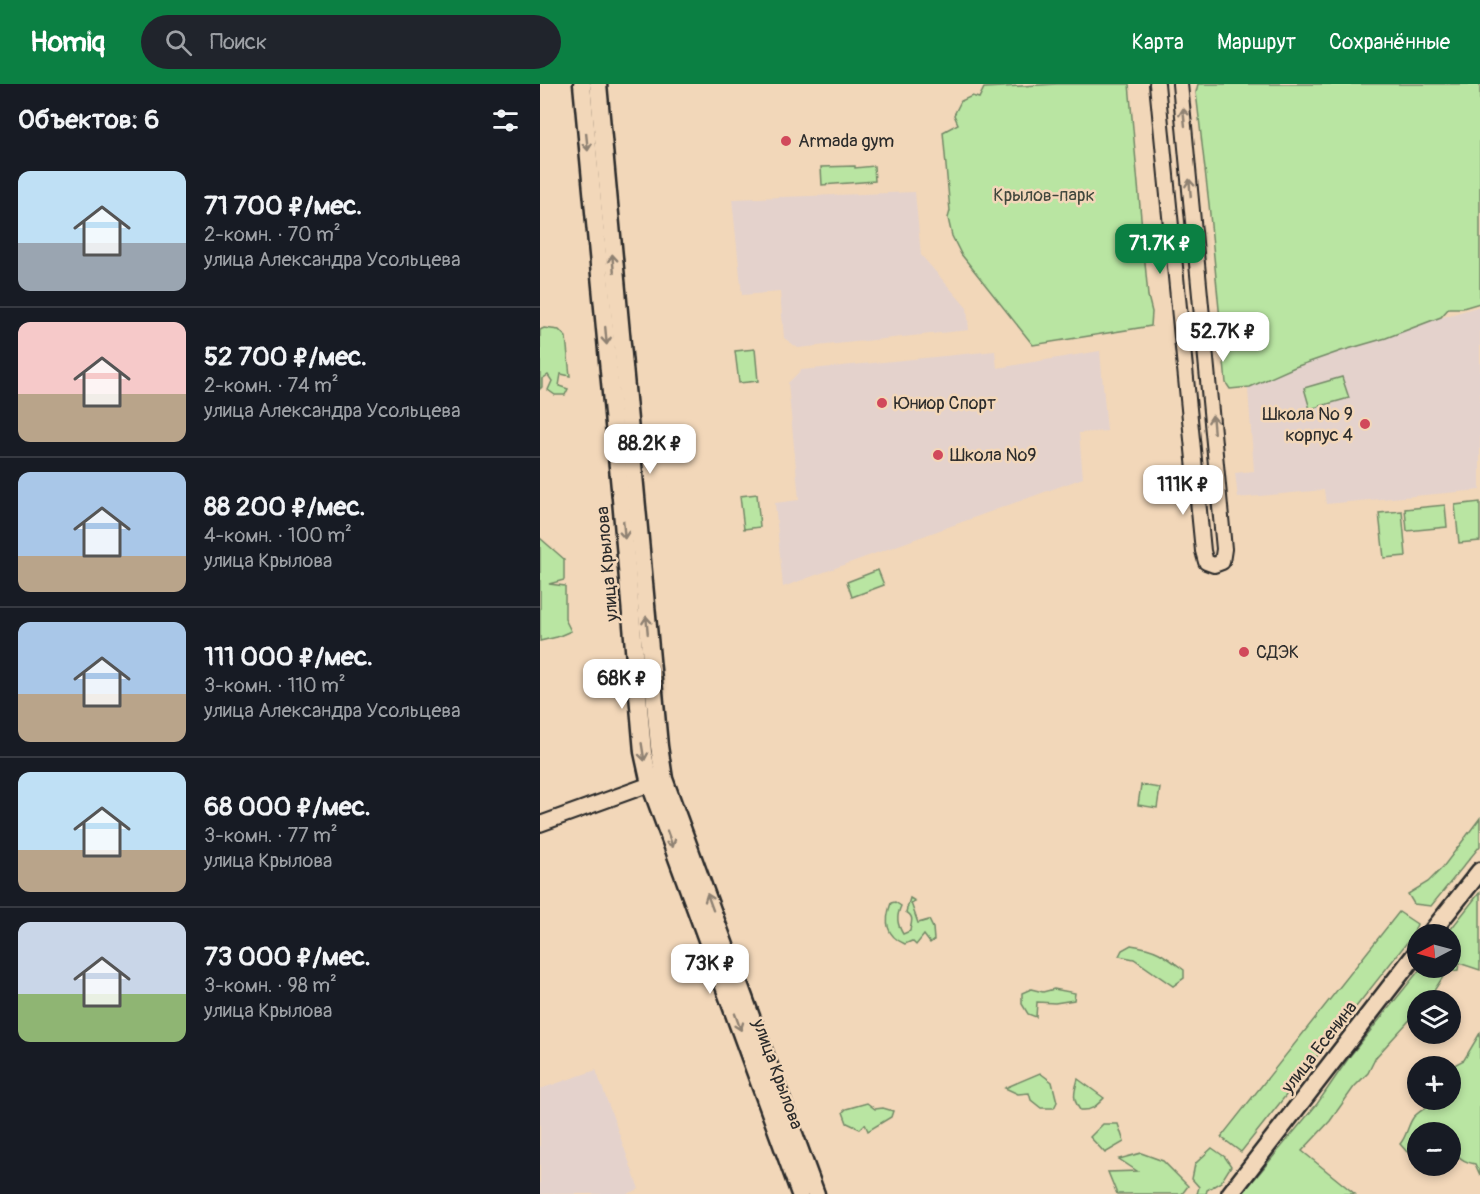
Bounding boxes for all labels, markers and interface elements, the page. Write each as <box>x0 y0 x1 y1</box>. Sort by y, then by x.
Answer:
search box <box>141 15 561 69</box>
text: Homiq <box>30 25 105 60</box>
icon: search <box>162 26 195 59</box>
text: Поиск <box>210 28 267 56</box>
text: Карта <box>1132 29 1184 56</box>
text: Маршрут <box>1217 29 1296 56</box>
text: Сохранённые <box>1329 29 1450 56</box>
text: Объектов: 6 <box>18 104 159 136</box>
icon: filters <box>489 104 522 137</box>
one-way arrow <box>1178 107 1189 127</box>
place label: Armada gym <box>798 130 894 153</box>
one-way arrow <box>582 132 593 152</box>
marker: Armada gym <box>779 134 793 148</box>
one-way arrow <box>1184 179 1195 199</box>
park label: Крылов-парк <box>993 184 1095 207</box>
text: 71 700 ₽/мес. <box>204 190 362 222</box>
icon: home <box>66 195 138 267</box>
text: 2-комн. · 70 m² <box>204 222 341 247</box>
pin: 71.7K ₽ <box>1105 224 1215 275</box>
text: 71.7K ₽ <box>1129 231 1191 256</box>
text: улица Александра Усольцева <box>204 247 461 272</box>
one-way arrow <box>607 254 618 274</box>
pin: 52.7K ₽ <box>1168 312 1278 363</box>
text: 52.7K ₽ <box>1190 319 1256 344</box>
one-way arrow <box>601 326 612 346</box>
text: 52 700 ₽/мес. <box>204 341 367 373</box>
icon: home <box>66 346 138 418</box>
text: 2-комн. · 74 m² <box>204 373 339 398</box>
place label: Юниор Спорт <box>894 392 996 415</box>
marker: Юниор Спорт <box>875 396 889 410</box>
text: улица Александра Усольцева <box>204 398 461 423</box>
place label: Школа № 9 корпус 4 <box>1263 403 1354 447</box>
one-way arrow <box>1207 415 1218 434</box>
marker: Школа № 9 корпус 4 <box>1358 417 1372 431</box>
pin: 88.2K ₽ <box>595 424 705 475</box>
text: 88.2K ₽ <box>618 431 682 456</box>
place label: Школа №9 <box>950 444 1037 467</box>
marker: Школа №9 <box>931 448 945 462</box>
pin: 111K ₽ <box>1134 465 1232 516</box>
text: 111K ₽ <box>1157 472 1209 497</box>
text: 88 200 ₽/мес. <box>204 491 365 523</box>
icon: home <box>66 496 138 568</box>
street label: улица Крылова <box>591 505 624 623</box>
one-way arrow <box>619 520 630 540</box>
text: 4-комн. · 100 m² <box>204 523 352 548</box>
text: улица Крылова <box>204 548 332 573</box>
one-way arrow <box>641 615 652 635</box>
text: 111 000 ₽/мес. <box>204 641 373 673</box>
place label: СДЭК <box>1256 641 1299 664</box>
marker: СДЭК <box>1237 645 1251 659</box>
icon: home <box>66 646 138 718</box>
pin: 68K ₽ <box>580 659 664 710</box>
text: 68K ₽ <box>597 666 647 691</box>
text: 3-комн. · 110 m² <box>204 673 346 698</box>
text: улица Александра Усольцева <box>204 698 461 723</box>
one-way arrow <box>638 742 649 761</box>
text: 68 000 ₽/мес. <box>204 791 371 823</box>
icon: home <box>66 796 138 868</box>
text: 3-комн. · 77 m² <box>204 823 338 848</box>
one-way arrow <box>666 829 677 847</box>
text: улица Крылова <box>204 848 332 873</box>
one-way arrow <box>703 894 714 912</box>
north arrow <box>1407 924 1461 978</box>
map controls <box>1407 924 1461 1176</box>
text: 73 000 ₽/мес. <box>204 941 371 973</box>
pin: 73K ₽ <box>668 944 752 995</box>
icon: home <box>66 946 138 1018</box>
text: 73K ₽ <box>685 951 735 976</box>
text: 3-комн. · 98 m² <box>204 973 337 998</box>
button: layers <box>1407 990 1461 1044</box>
street label: улица Есенина <box>1276 997 1362 1099</box>
text: улица Крылова <box>204 998 332 1023</box>
one-way arrow <box>733 1012 744 1030</box>
street label: улица Крылова <box>747 1015 808 1132</box>
button: + <box>1407 1056 1461 1110</box>
button: − <box>1407 1122 1461 1176</box>

